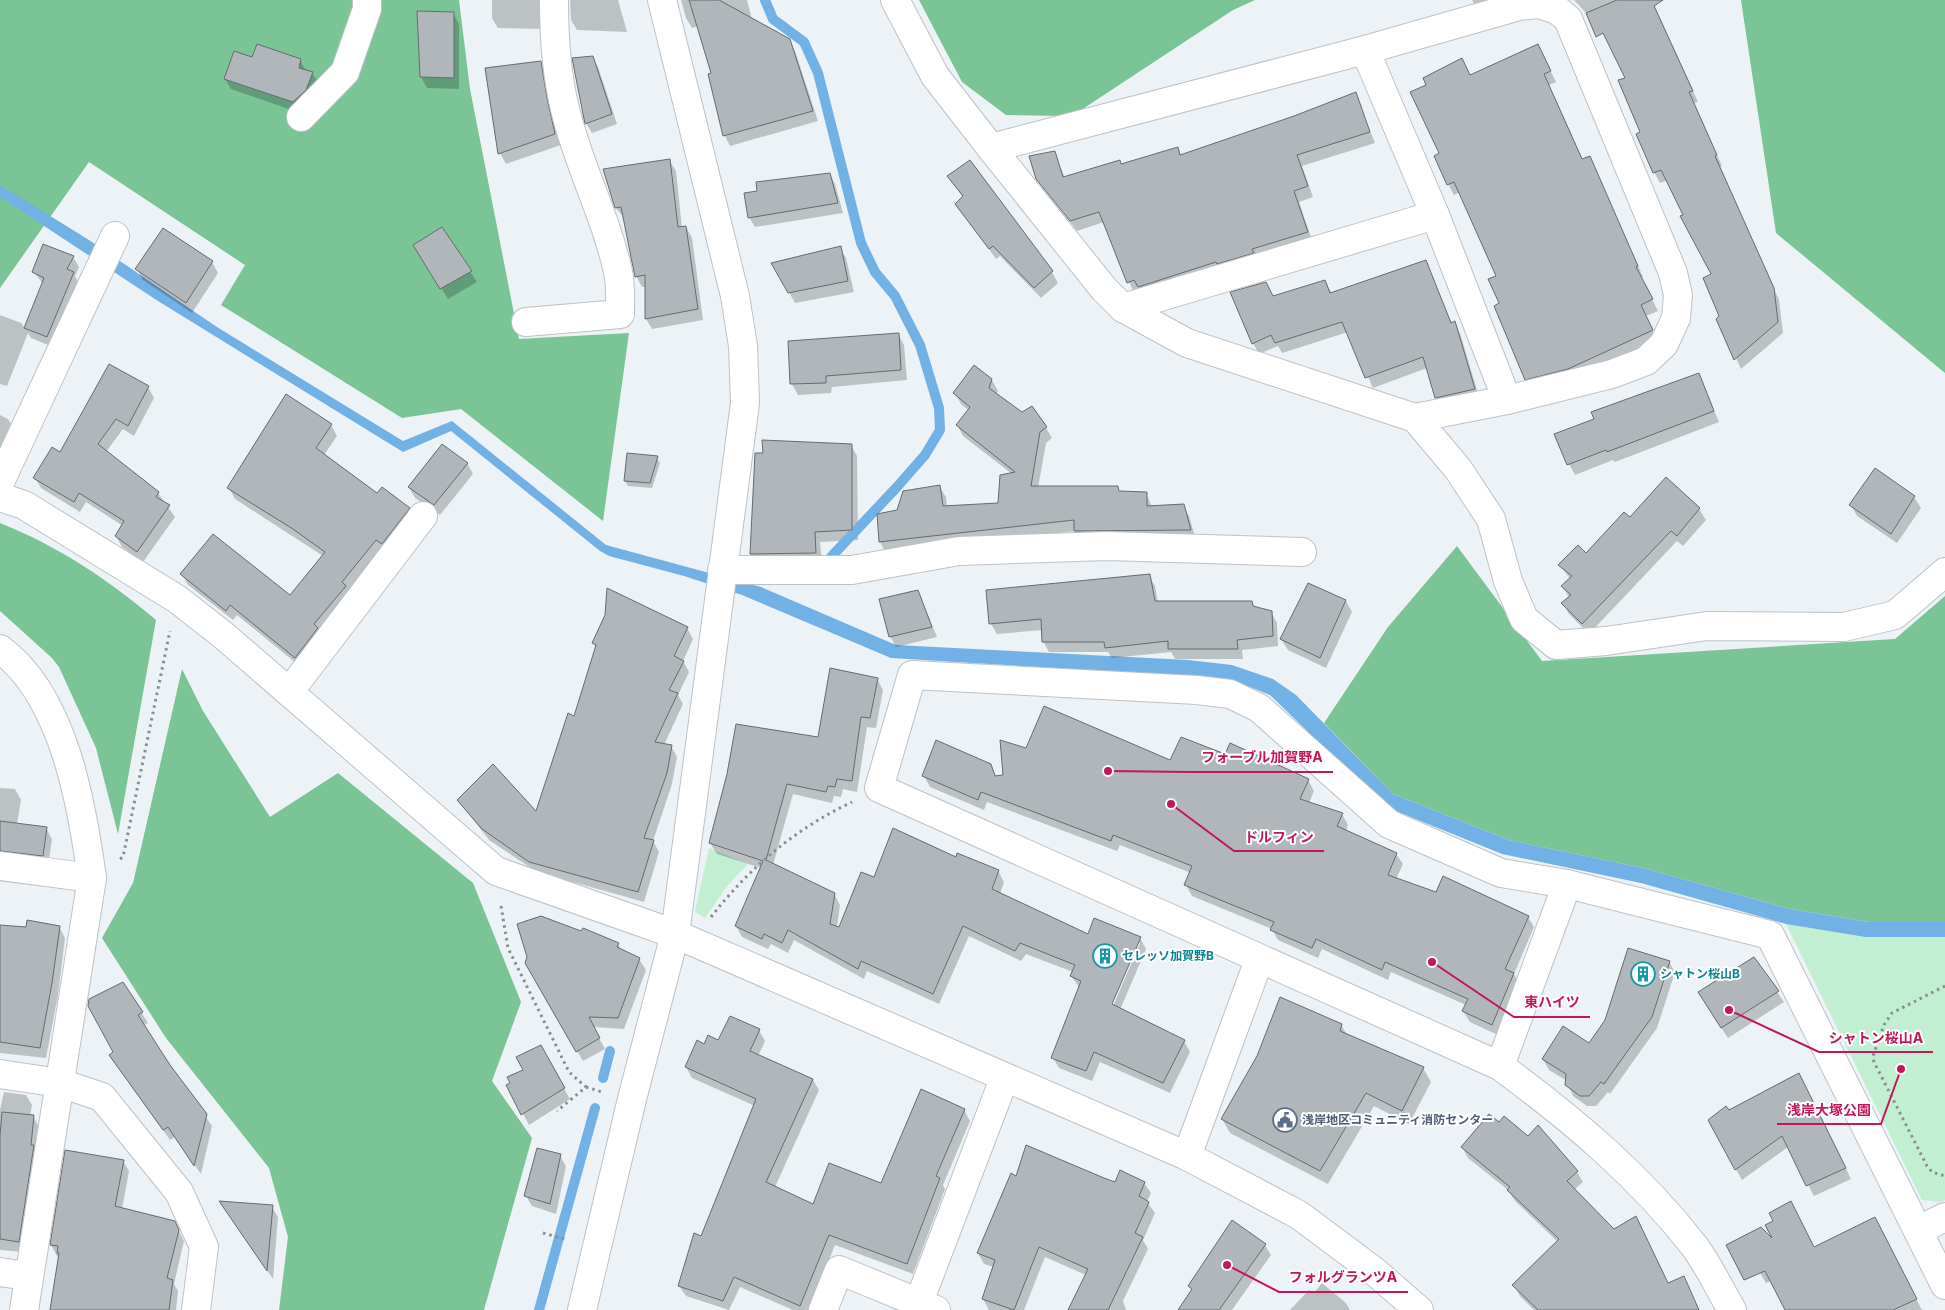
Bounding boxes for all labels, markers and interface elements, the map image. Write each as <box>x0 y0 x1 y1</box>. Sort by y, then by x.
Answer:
callout: フォーブル加賀野A <box>1190 743 1333 772</box>
text: フォーブル加賀野A <box>1201 748 1323 765</box>
callout: ドルフィン <box>1234 822 1324 851</box>
text: ドルフィン <box>1244 828 1314 845</box>
building icon: セレッソ加賀野B <box>1092 943 1118 969</box>
place label: セレッソ加賀野B <box>1122 948 1214 963</box>
building icon: シャトン桜山B <box>1630 961 1656 987</box>
place label: シャトン桜山B <box>1660 966 1740 981</box>
callout: 東ハイツ <box>1514 988 1590 1017</box>
text: 東ハイツ <box>1524 993 1580 1010</box>
callout: シャトン桜山A <box>1819 1023 1933 1052</box>
text: シャトン桜山A <box>1829 1029 1924 1046</box>
callout: 浅岸大塚公園 <box>1777 1095 1881 1124</box>
text: 浅岸大塚公園 <box>1787 1101 1871 1118</box>
public building icon: 浅岸地区コミュニティ消防センター <box>1272 1107 1298 1133</box>
place label: 浅岸地区コミュニティ消防センター <box>1302 1112 1493 1127</box>
callout: フォルグランツA <box>1279 1263 1408 1292</box>
text: フォルグランツA <box>1289 1268 1398 1285</box>

